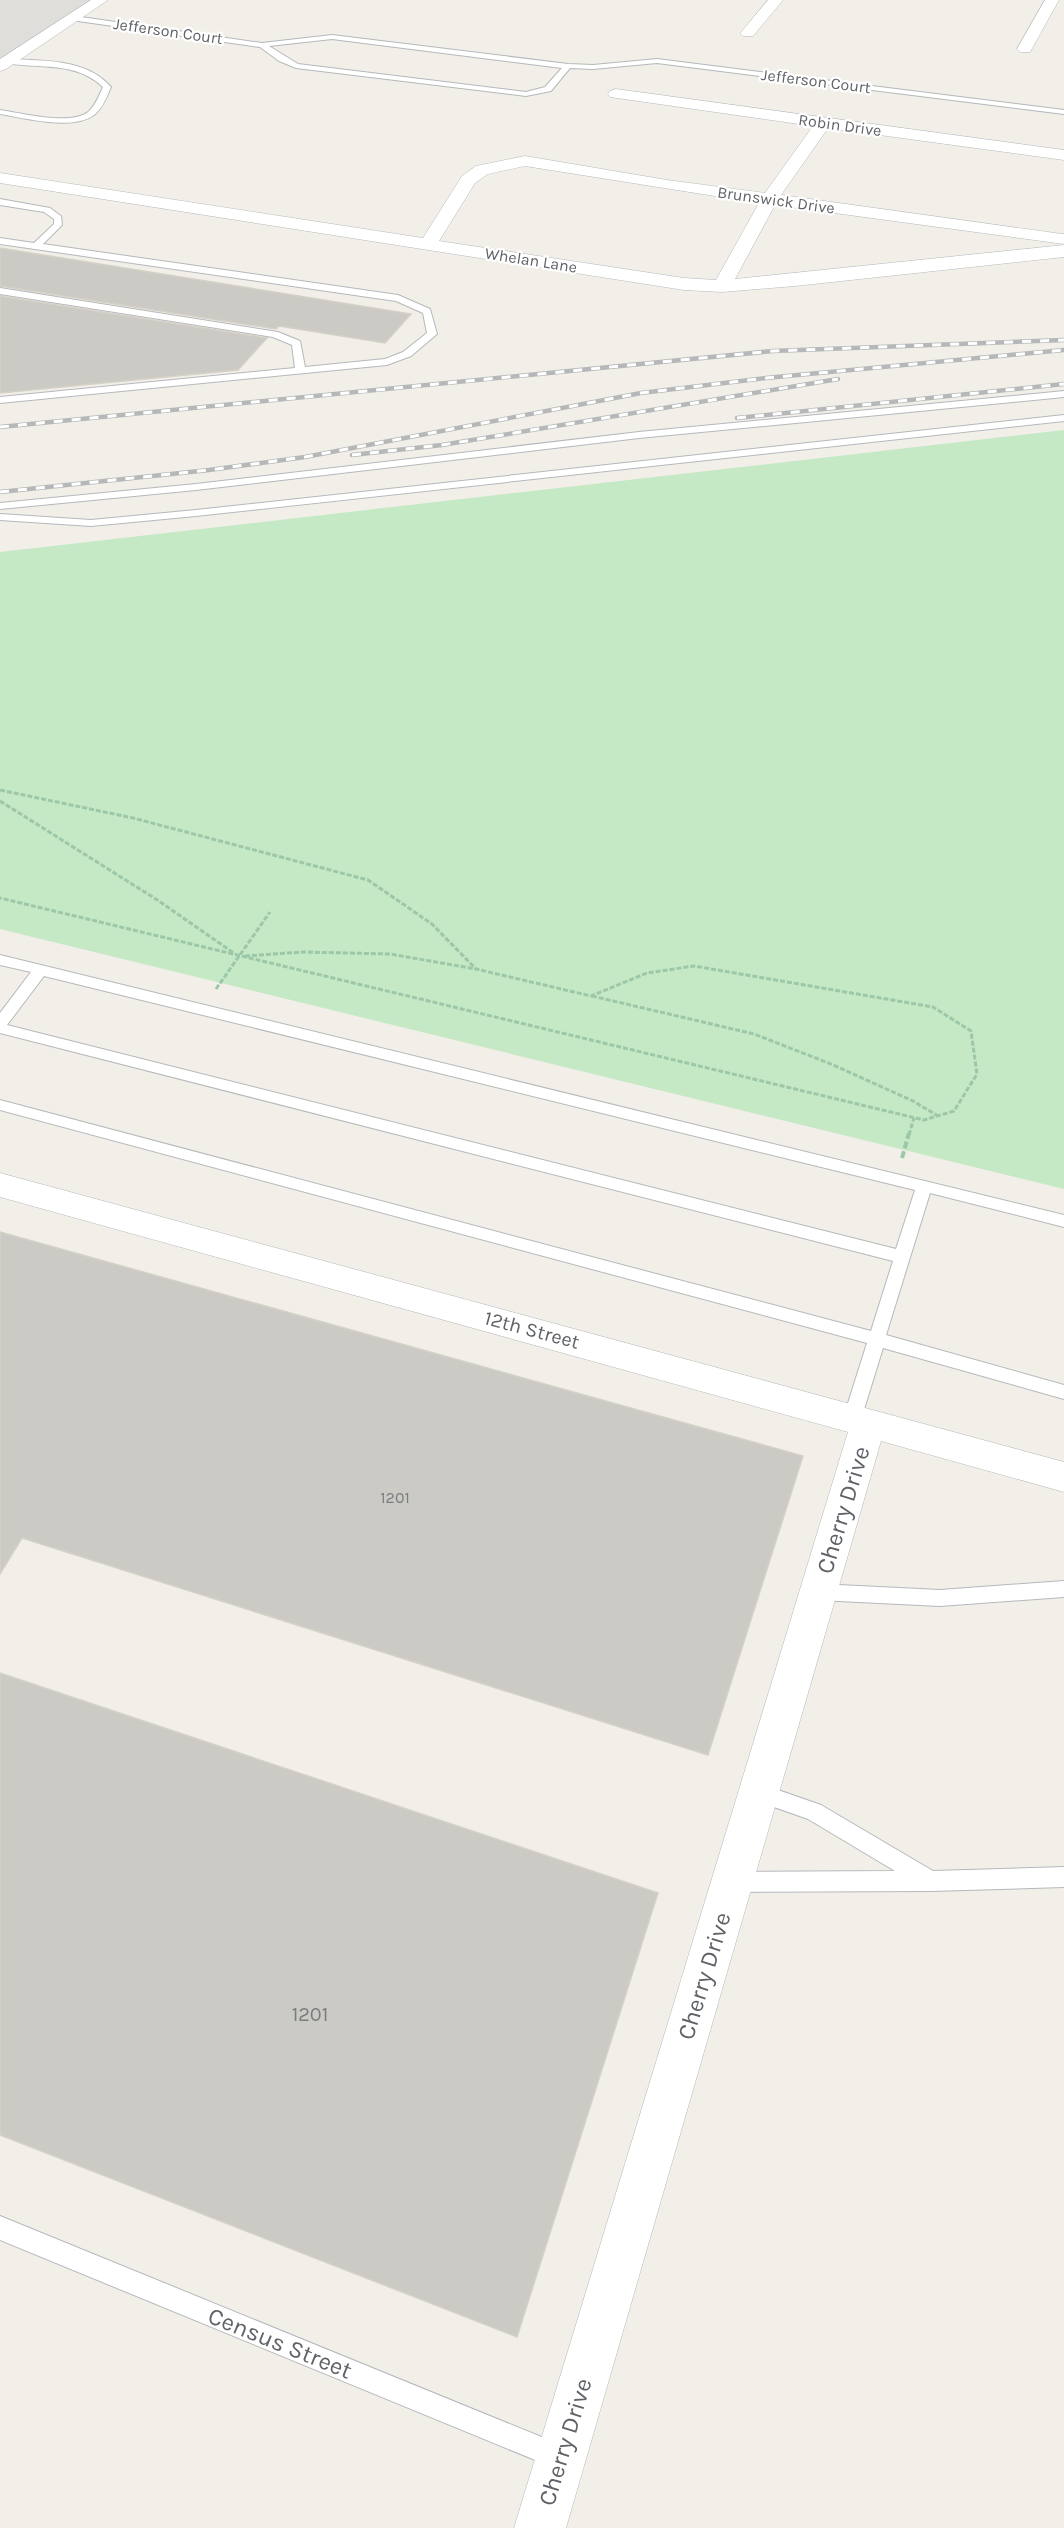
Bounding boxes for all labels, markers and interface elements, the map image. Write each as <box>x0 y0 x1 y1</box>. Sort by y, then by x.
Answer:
street label: Jefferson Court <box>112 14 224 48</box>
street label: Jefferson Court <box>760 65 872 97</box>
street label: Robin Drive <box>797 110 883 140</box>
street label: Brunswick Drive <box>716 182 836 218</box>
street label: Whelan Lane <box>484 243 578 277</box>
street label: 12th Street <box>482 1306 582 1354</box>
street label: Cherry Drive <box>810 1443 876 1577</box>
house number: 1201 <box>380 1488 410 1507</box>
street label: Cherry Drive <box>671 1909 737 2043</box>
house number: 1201 <box>292 2003 328 2026</box>
street label: Census Street <box>204 2301 356 2385</box>
street label: Cherry Drive <box>532 2375 598 2509</box>

